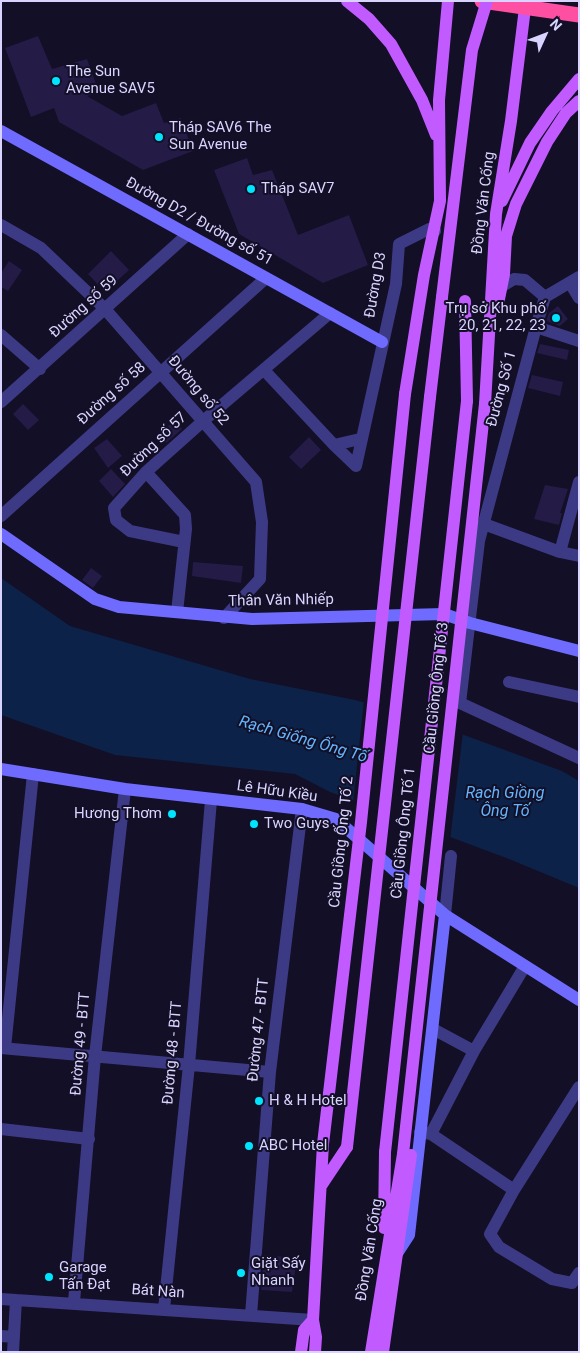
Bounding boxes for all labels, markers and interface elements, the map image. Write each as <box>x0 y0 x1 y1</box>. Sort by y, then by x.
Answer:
north arrow <box>520 10 570 60</box>
text: N <box>547 16 565 34</box>
place label: The Sun Avenue SAV5 <box>66 63 155 98</box>
marker: The Sun Avenue SAV5 <box>50 75 62 87</box>
place label: Tháp SAV6 The Sun Avenue <box>169 119 271 154</box>
marker: Tháp SAV6 The Sun Avenue <box>153 131 165 143</box>
street label: Đồng Văn Cống <box>469 151 499 255</box>
street label: Đường D2 / Đường số 51 <box>122 174 276 270</box>
place label: Tháp SAV7 <box>261 180 335 198</box>
marker: Tháp SAV7 <box>245 183 257 195</box>
street label: Đường D3 <box>361 251 391 319</box>
street label: Đường số 59 <box>46 272 122 342</box>
place label: Trụ sở Khu phố 20, 21, 22, 23 <box>446 300 546 335</box>
marker: Trụ sở Khu phố 20, 21, 22, 23 <box>550 312 562 324</box>
street label: Đường Số 1 <box>483 349 521 429</box>
street label: Đường số 52 <box>164 353 232 429</box>
street label: Đường số 58 <box>74 359 150 429</box>
street label: Đường số 57 <box>117 409 191 481</box>
street label: Thân Văn Nhiếp <box>228 591 334 611</box>
street label: Cầu Giồng Ông Tố 3 <box>421 621 453 755</box>
water label: Rạch Giống Ống Tố <box>237 713 369 767</box>
street label: Cầu Giồng Ông Tố 1 <box>388 766 420 900</box>
street label: Cầu Giồng Ống Tố 2 <box>326 775 358 909</box>
street label: Lê Hữu Kiều <box>236 777 318 807</box>
water label: Rạch Giồng Ông Tố <box>465 784 545 822</box>
place label: Hương Thơm <box>74 805 162 823</box>
marker: Hương Thơm <box>166 808 178 820</box>
place label: Two Guys <box>264 815 329 833</box>
marker: Two Guys <box>248 818 260 830</box>
street label: Đường 47 - BTT <box>245 977 273 1083</box>
street label: Đường 49 - BTT <box>68 991 94 1097</box>
street label: Đường 48 - BTT <box>160 1000 186 1106</box>
place label: H & H Hotel <box>269 1092 347 1110</box>
marker: H & H Hotel <box>253 1095 265 1107</box>
place label: ABC Hotel <box>259 1137 327 1155</box>
marker: ABC Hotel <box>243 1140 255 1152</box>
street label: Đồng Văn Cống <box>353 1198 387 1302</box>
place label: Giặt Sấy Nhanh <box>251 1255 306 1290</box>
place label: Garage Tấn Đạt <box>59 1259 110 1294</box>
marker: Giặt Sấy Nhanh <box>235 1267 247 1279</box>
marker: Garage Tấn Đạt <box>43 1271 55 1283</box>
street label: Bát Nàn <box>131 1281 185 1303</box>

